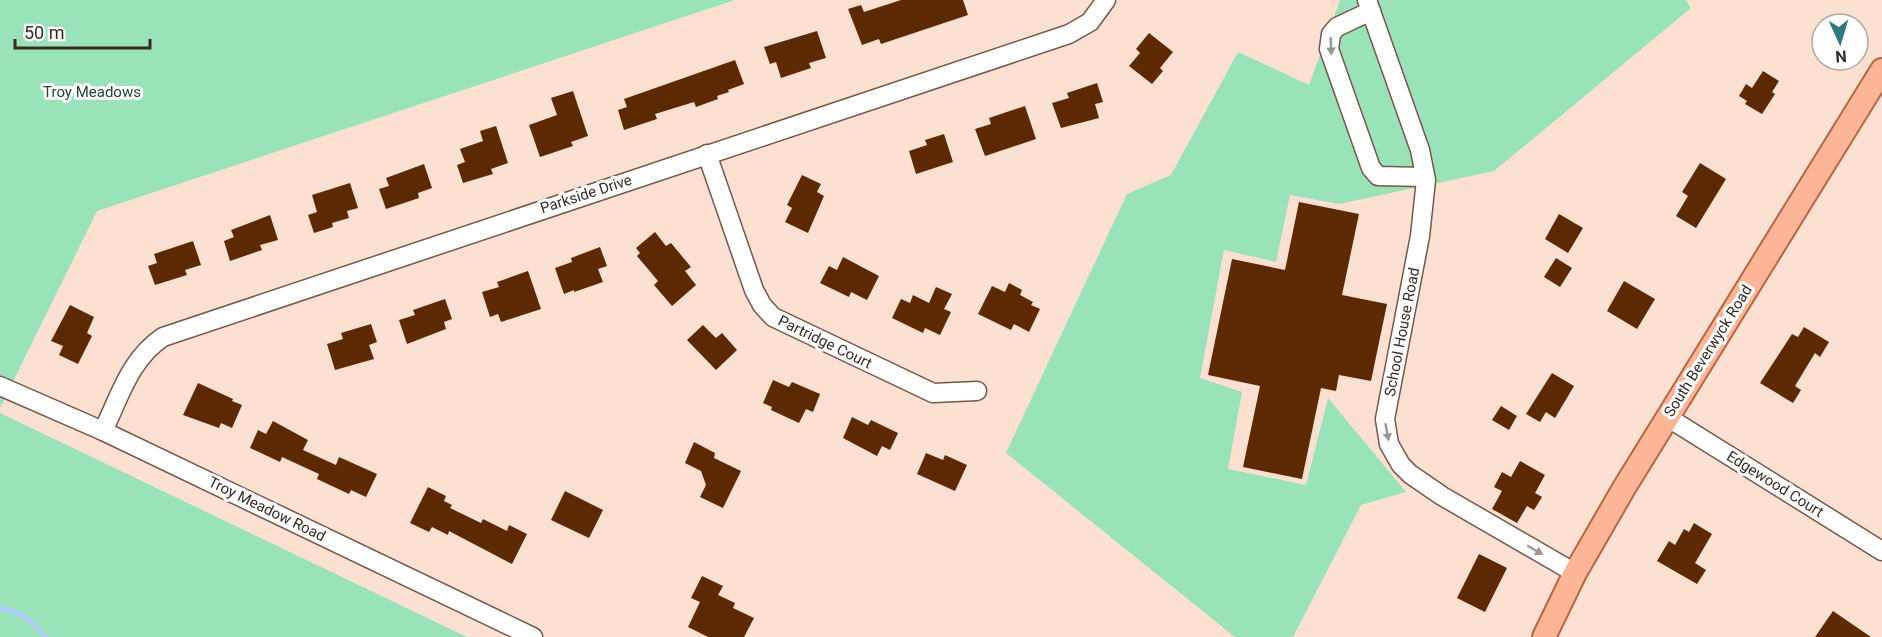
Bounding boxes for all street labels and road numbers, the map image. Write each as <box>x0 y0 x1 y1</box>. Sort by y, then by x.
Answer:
street label: Parkside Drive <box>538 171 634 217</box>
street label: School House Road <box>1381 266 1423 398</box>
street label: South Beverwyck Road <box>1660 282 1756 420</box>
street label: Partridge Court <box>775 312 875 373</box>
street label: Edgewood Court <box>1723 447 1827 521</box>
street label: Troy Meadow Road <box>205 473 329 545</box>

